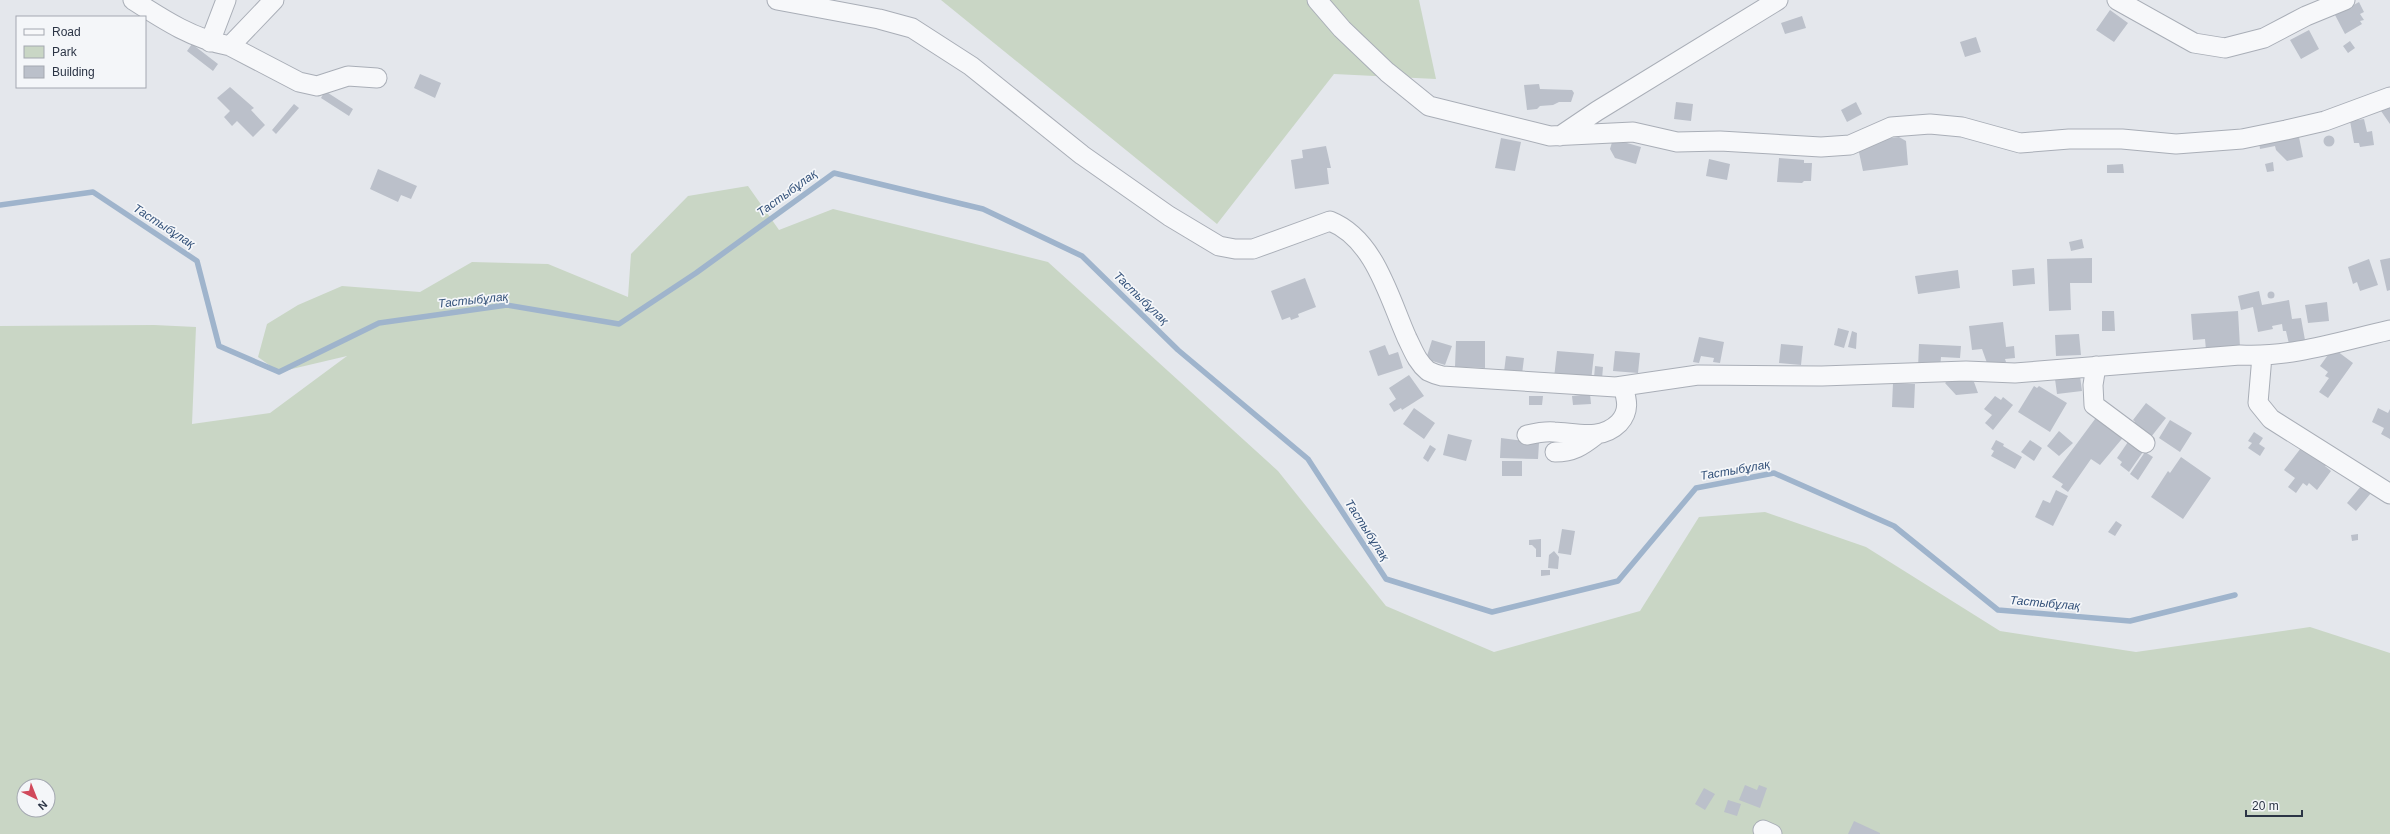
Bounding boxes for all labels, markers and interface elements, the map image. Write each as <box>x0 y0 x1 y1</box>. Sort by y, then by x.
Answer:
legend <box>16 16 146 88</box>
text: Road <box>52 25 81 39</box>
text: Park <box>52 45 78 59</box>
text: Building <box>52 65 95 79</box>
water label: Тастыбұлақ <box>754 166 821 219</box>
water label: Тастыбұлақ <box>131 201 198 252</box>
water label: Тастыбұлақ <box>1111 268 1172 328</box>
water label: Тастыбұлақ <box>437 289 510 311</box>
water label: Тастыбұлақ <box>1699 457 1772 483</box>
water label: Тастыбұлақ <box>1342 497 1393 564</box>
water label: Тастыбұлақ <box>2009 593 2082 613</box>
north arrow <box>16 778 56 818</box>
scale bar <box>2246 792 2302 818</box>
text: N <box>36 798 50 812</box>
text: 20 m <box>2252 799 2279 813</box>

